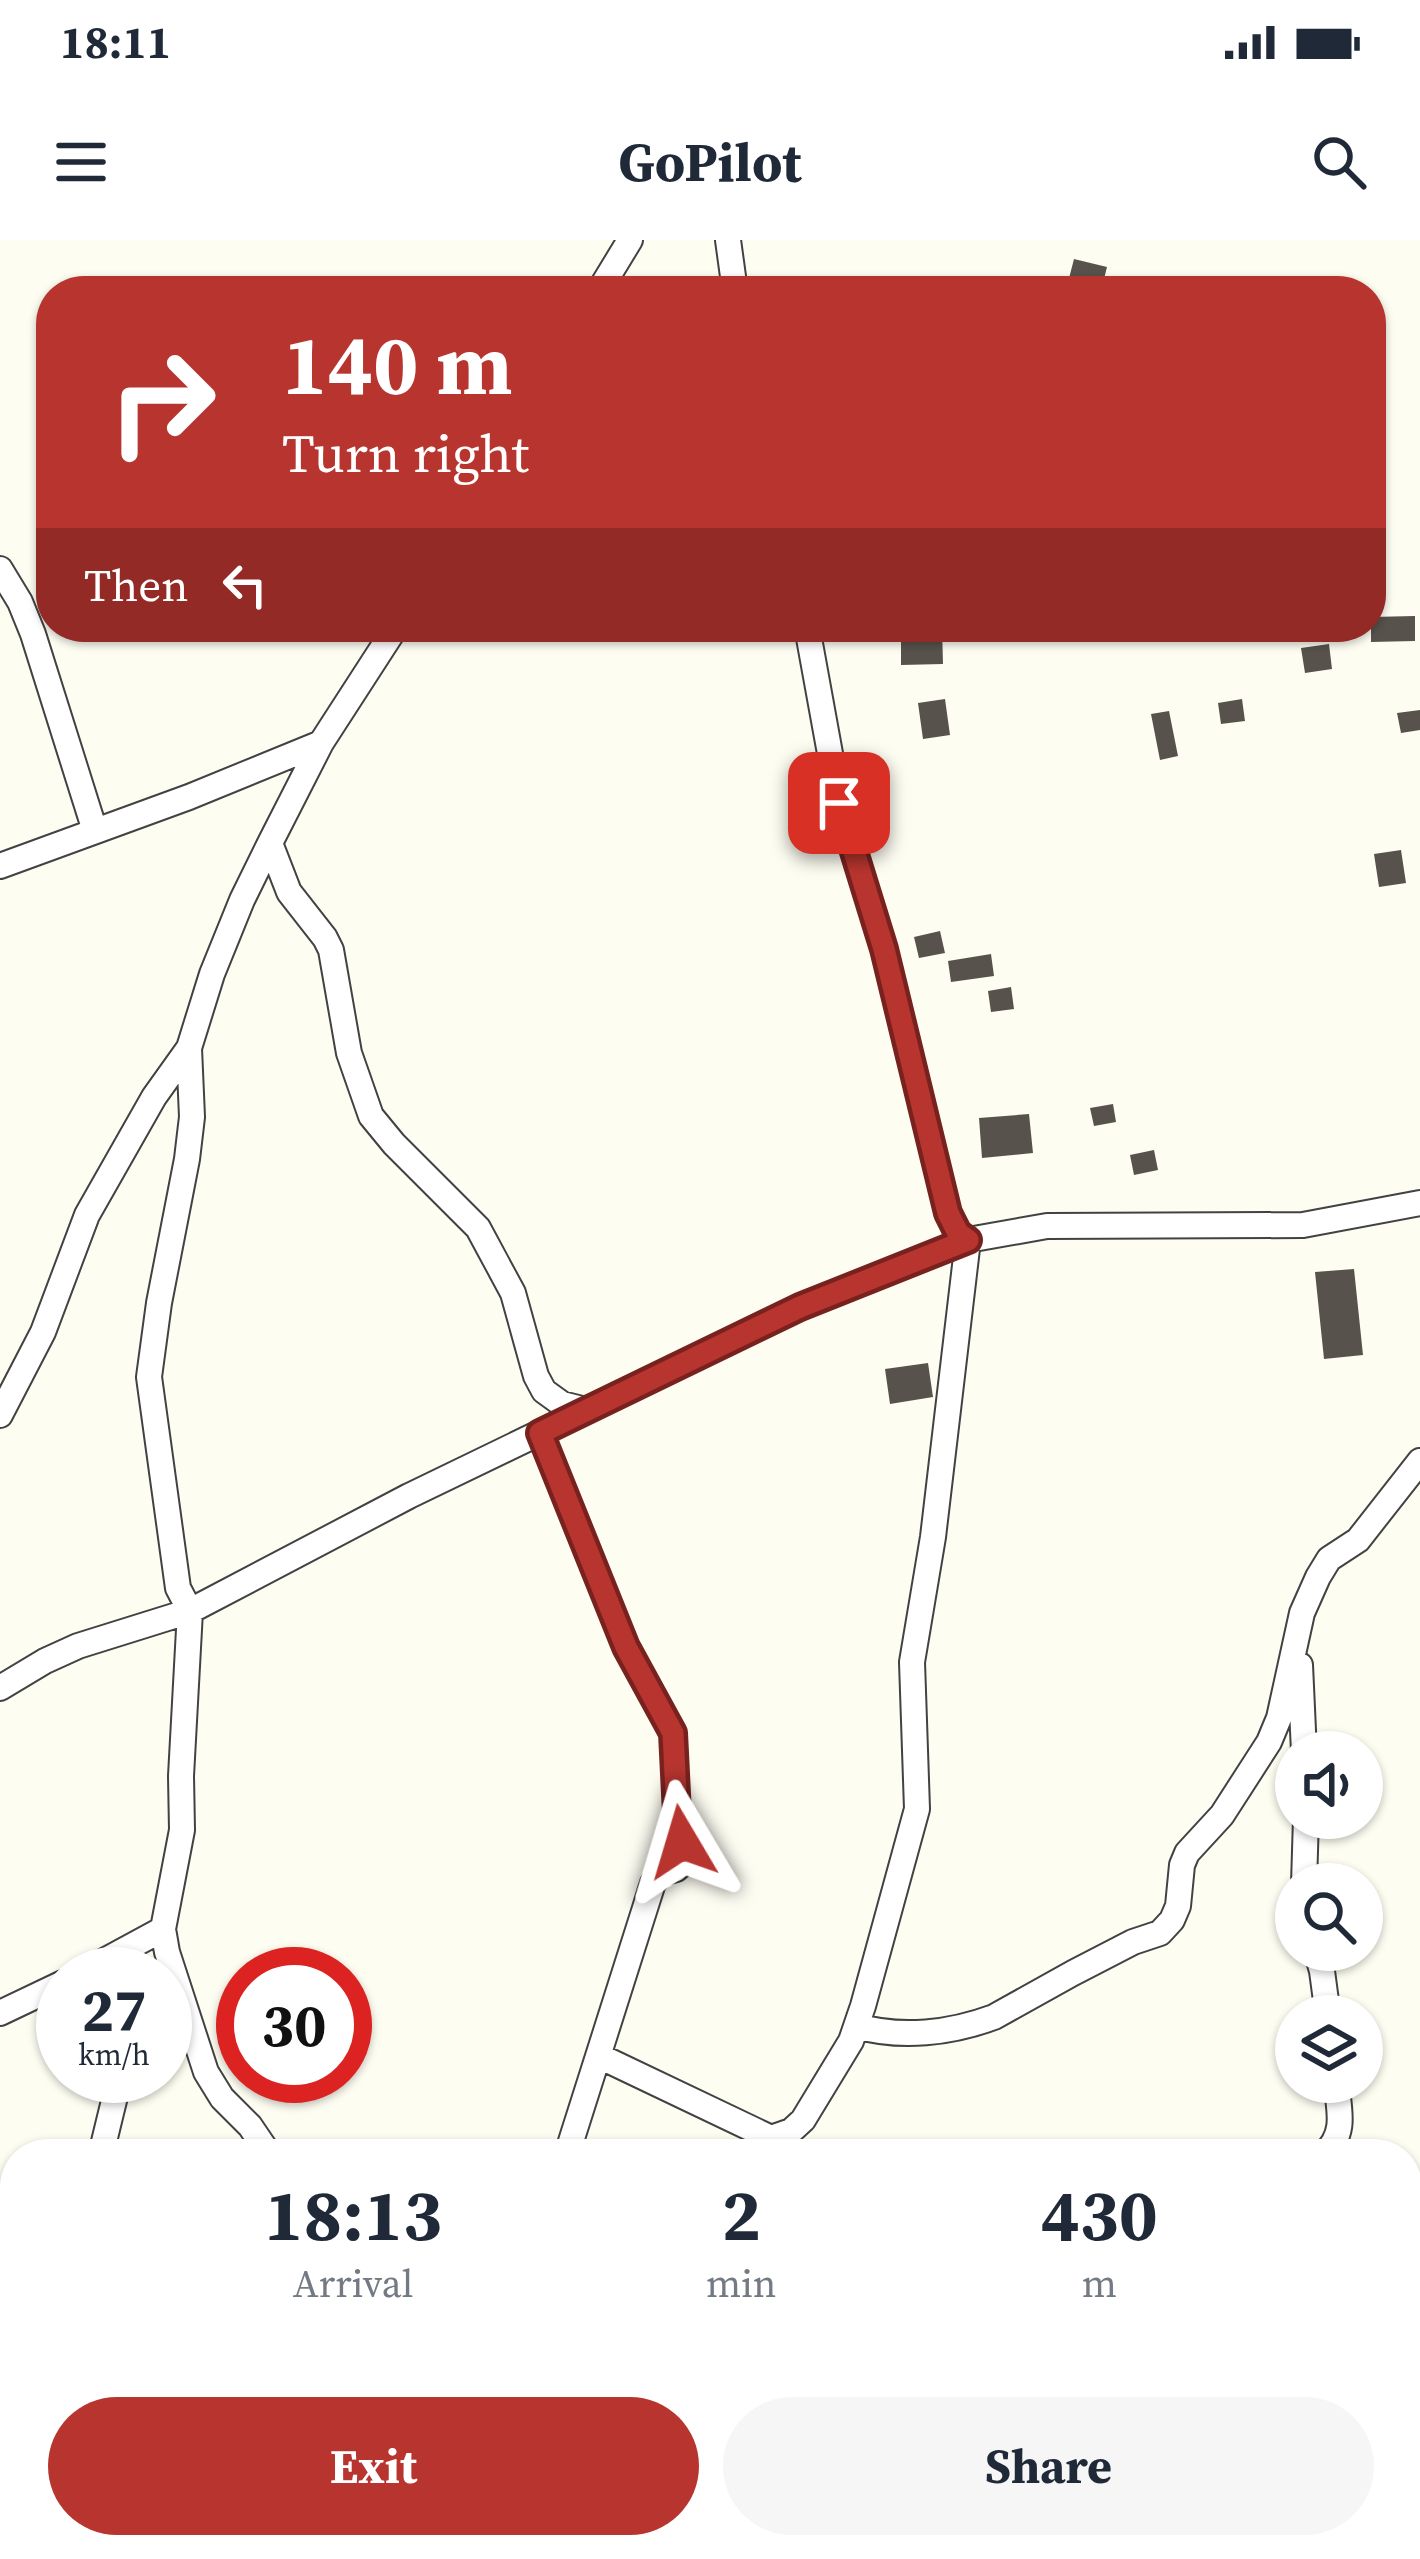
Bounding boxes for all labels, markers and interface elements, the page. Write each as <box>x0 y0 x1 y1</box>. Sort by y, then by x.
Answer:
text: 18:11 <box>60 11 171 73</box>
text: GoPilot <box>618 125 802 199</box>
icon: menu <box>48 129 114 195</box>
icon: search <box>1306 129 1372 195</box>
text: 140 m <box>282 307 513 422</box>
icon: right <box>84 324 240 480</box>
text: Turn right <box>282 416 529 490</box>
icon: left <box>212 552 278 618</box>
text: Then <box>84 554 188 616</box>
pin <box>788 752 890 854</box>
icon: arrive <box>806 770 872 836</box>
map controls <box>1275 1731 1383 2103</box>
button: sound <box>1275 1731 1383 1839</box>
position arrow <box>619 1779 745 1905</box>
button: search <box>1275 1863 1383 1971</box>
speed limit sign: 30 <box>216 1947 372 2103</box>
text: 27 <box>81 1969 147 2051</box>
button: layers <box>1275 1995 1383 2103</box>
text: km/h <box>78 2034 150 2075</box>
text: 18:13 <box>264 2165 442 2264</box>
text: 2 <box>722 2165 761 2264</box>
text: 430 <box>1041 2165 1158 2264</box>
text: Arrival <box>293 2257 413 2310</box>
text: min <box>706 2257 777 2310</box>
text: m <box>1082 2257 1117 2310</box>
button: Exit <box>48 2397 699 2535</box>
button: Share <box>723 2397 1374 2535</box>

